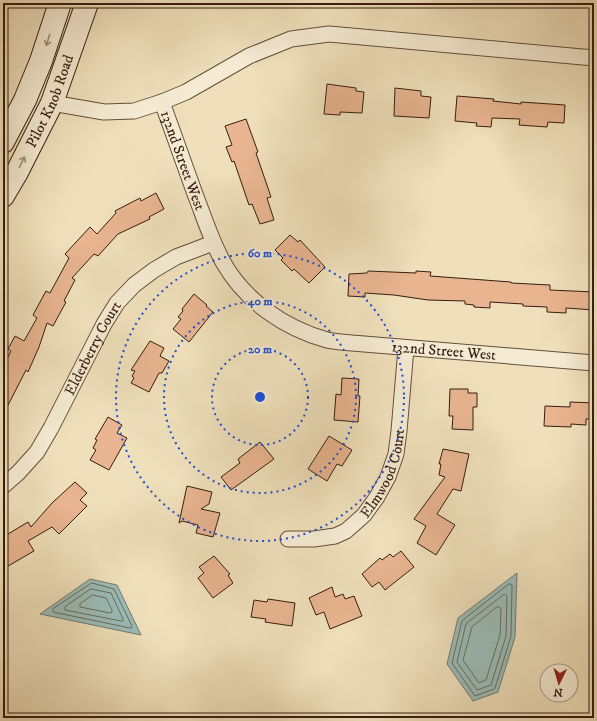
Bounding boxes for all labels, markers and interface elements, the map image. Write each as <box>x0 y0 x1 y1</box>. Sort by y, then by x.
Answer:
one-way arrow <box>44 33 51 46</box>
street label: Pilot Knob Road <box>22 52 78 151</box>
street label: 132nd Street West <box>156 108 209 213</box>
one-way arrow <box>19 156 26 168</box>
text: 60 m <box>248 246 272 261</box>
text: 40 m <box>247 294 272 309</box>
street label: Elderberry Court <box>60 298 126 399</box>
street label: 132nd Street West <box>391 337 497 365</box>
text: 20 m <box>248 342 272 357</box>
centre of rings <box>253 390 267 404</box>
street label: Elmwood Court <box>356 428 409 522</box>
north arrow <box>539 663 579 703</box>
text: N <box>553 685 563 699</box>

